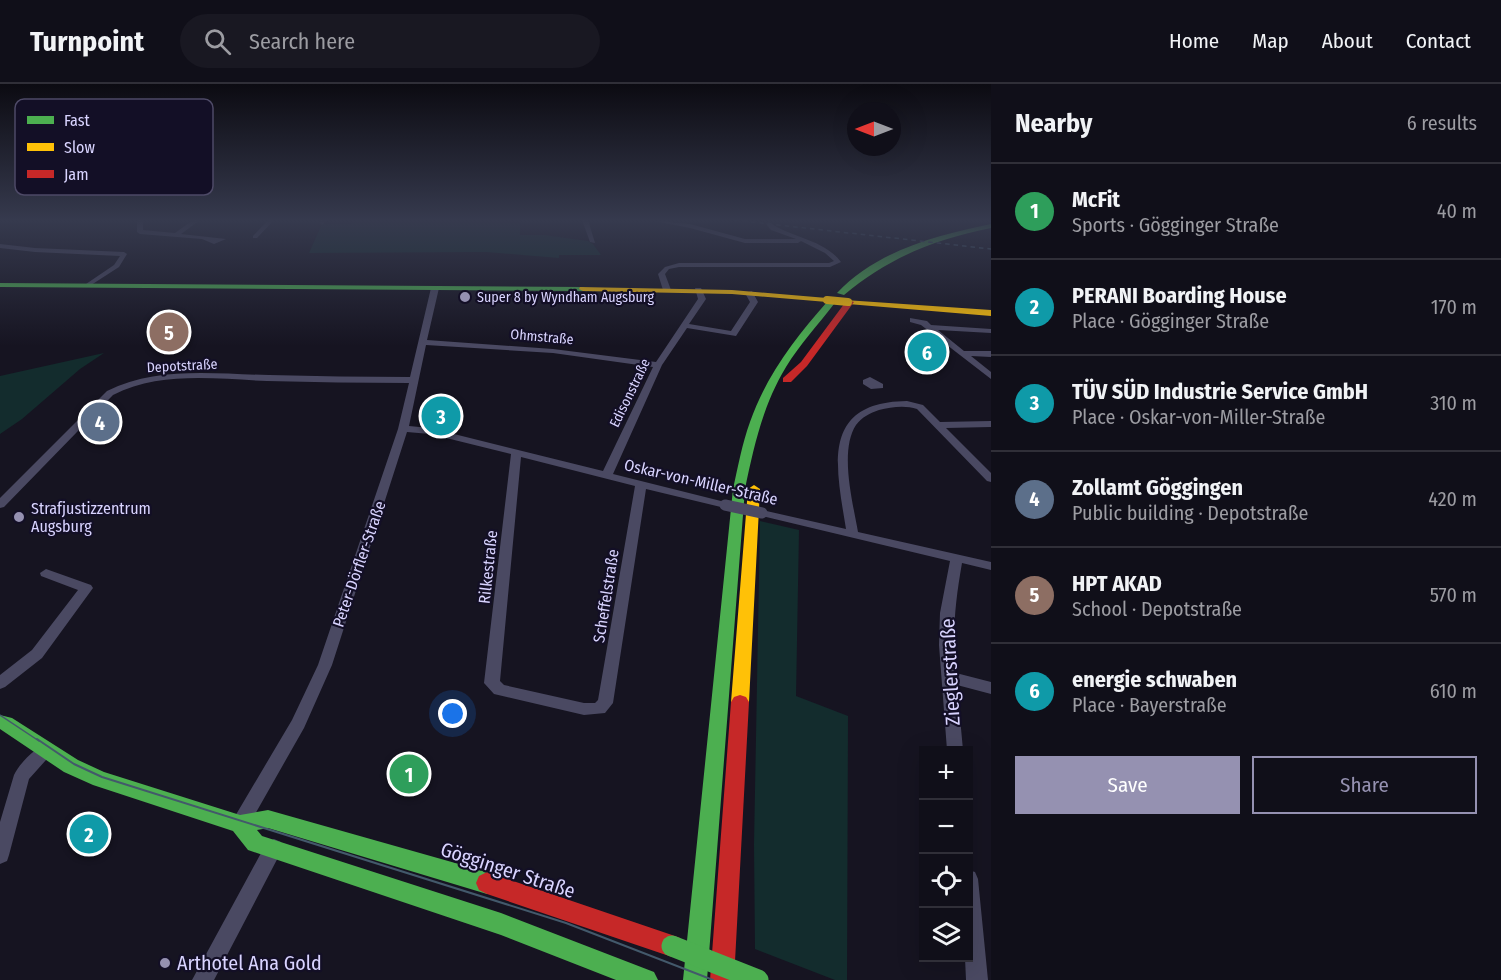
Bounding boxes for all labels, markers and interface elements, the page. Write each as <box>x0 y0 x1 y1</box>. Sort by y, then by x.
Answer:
search box <box>180 14 600 68</box>
text: Turnpoint <box>30 25 144 58</box>
icon: search <box>201 25 234 58</box>
text: Search here <box>249 28 355 55</box>
text: Home <box>1169 28 1219 54</box>
text: Map <box>1252 28 1289 54</box>
text: About <box>1322 28 1373 54</box>
text: Contact <box>1406 28 1471 54</box>
legend <box>15 99 213 195</box>
north arrow <box>847 102 901 156</box>
text: Nearby <box>1015 108 1092 139</box>
text: Fast <box>64 111 91 130</box>
text: 6 results <box>1407 111 1477 135</box>
text: Slow <box>64 138 95 157</box>
text: Jam <box>64 165 89 184</box>
text: McFit <box>1072 186 1120 213</box>
text: 1 <box>1030 199 1039 223</box>
text: 40 m <box>1437 199 1477 223</box>
text: Sports · Gögginger Straße <box>1072 213 1279 237</box>
text: PERANI Boarding House <box>1072 282 1287 309</box>
place label: Super 8 by Wyndham Augsburg <box>477 289 655 306</box>
marker: Super 8 by Wyndham Augsburg <box>458 290 472 304</box>
text: 2 <box>1030 295 1039 319</box>
text: 170 m <box>1431 295 1477 319</box>
text: Place · Gögginger Straße <box>1072 309 1269 333</box>
pin: 5 <box>150 310 188 354</box>
street label: Ohmstraße <box>510 326 574 348</box>
pin: 6 <box>908 330 946 374</box>
street label: Depotstraße <box>146 356 218 376</box>
street label: Edisonstraße <box>606 356 654 430</box>
text: TÜV SÜD Industrie Service GmbH <box>1072 378 1368 405</box>
text: 3 <box>1030 391 1039 415</box>
text: 310 m <box>1430 391 1477 415</box>
pin: 3 <box>422 394 460 438</box>
pin: 4 <box>80 400 120 444</box>
text: Place · Oskar-von-Miller-Straße <box>1072 405 1325 429</box>
street label: Oskar-von-Miller-Straße <box>622 455 780 509</box>
text: Zollamt Göggingen <box>1072 474 1243 501</box>
text: 4 <box>1029 487 1040 511</box>
text: 420 m <box>1428 487 1477 511</box>
street label: Peter-Dörfler-Straße <box>328 498 390 630</box>
place label: Strafjustizzentrum Augsburg <box>31 499 151 536</box>
text: Public building · Depotstraße <box>1072 501 1308 525</box>
marker: Strafjustizzentrum Augsburg <box>12 510 26 524</box>
street label: Rilkestraße <box>475 529 501 605</box>
street label: Scheffelstraße <box>589 548 623 644</box>
text: HPT AKAD <box>1072 570 1162 597</box>
text: 5 <box>1030 583 1039 607</box>
text: 570 m <box>1430 583 1477 607</box>
text: School · Depotstraße <box>1072 597 1242 621</box>
street label: Zieglerstraße <box>935 618 965 726</box>
text: energie schwaben <box>1072 666 1237 693</box>
text: 6 <box>1029 679 1040 703</box>
text: 610 m <box>1430 679 1477 703</box>
text: Place · Bayerstraße <box>1072 693 1227 717</box>
your location <box>438 699 467 728</box>
map controls <box>919 746 973 962</box>
button: + <box>919 746 973 800</box>
pin: 1 <box>390 752 428 796</box>
button: Save <box>1015 756 1240 814</box>
button: Share <box>1252 756 1477 814</box>
button: − <box>919 800 973 854</box>
pin: 2 <box>70 812 109 856</box>
street label: Gögginger Straße <box>438 837 578 903</box>
button: locate <box>919 854 973 908</box>
button: layers <box>919 908 973 962</box>
place label: Arthotel Ana Gold <box>177 951 322 975</box>
marker: Arthotel Ana Gold <box>158 956 172 970</box>

